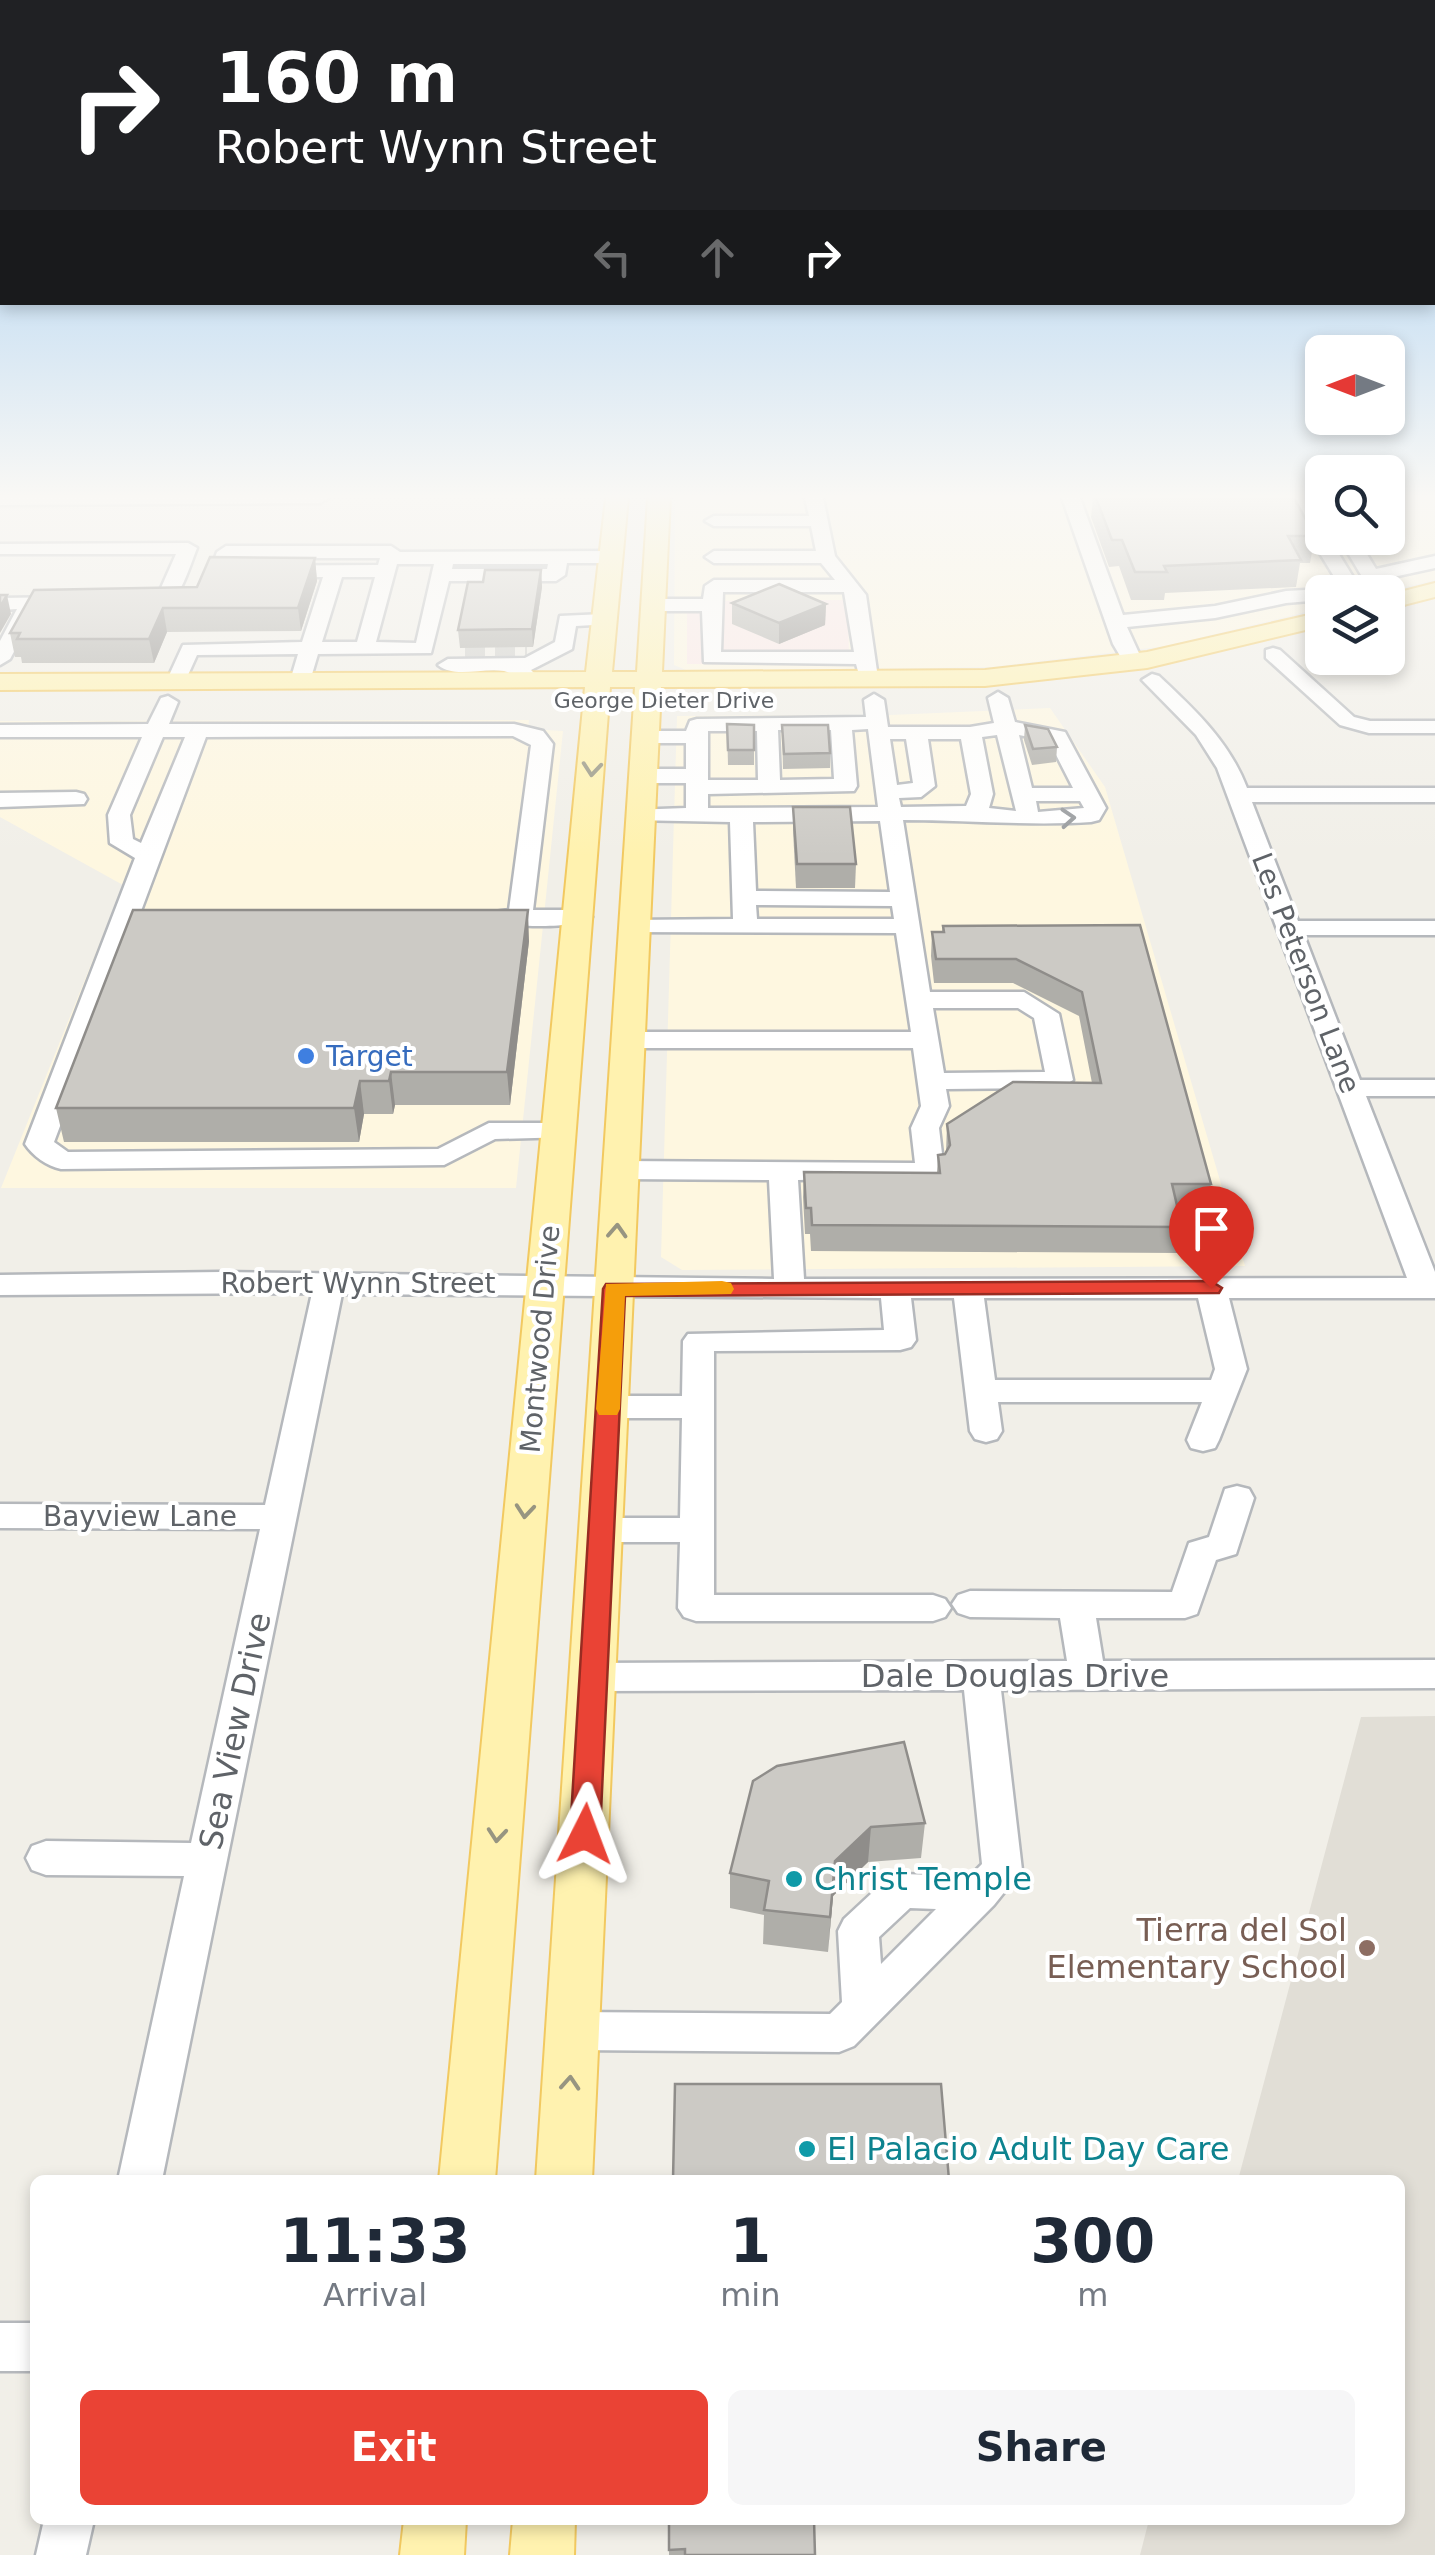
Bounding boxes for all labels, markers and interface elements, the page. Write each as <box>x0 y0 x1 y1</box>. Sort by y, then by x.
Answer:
text: 160 m <box>215 37 458 119</box>
icon: right <box>50 40 180 170</box>
text: Robert Wynn Street <box>215 121 657 174</box>
icon: left <box>585 230 640 285</box>
icon: ahead <box>690 230 745 285</box>
icon: right <box>795 230 850 285</box>
north arrow <box>1305 335 1405 435</box>
map controls <box>1305 335 1405 675</box>
button: search <box>1305 455 1405 555</box>
button: layers <box>1305 575 1405 675</box>
street label: George Dieter Drive <box>554 688 774 713</box>
one-way arrow <box>582 762 604 778</box>
one-way arrow <box>1060 807 1076 829</box>
street label: Les Peterson Lane <box>1245 848 1367 1098</box>
place label: Target <box>325 1040 413 1073</box>
marker: Target <box>295 1045 317 1067</box>
pin <box>1169 1186 1254 1289</box>
icon: arrive <box>1184 1201 1239 1256</box>
one-way arrow <box>606 1222 627 1238</box>
street label: Montwood Drive <box>514 1224 566 1454</box>
street label: Robert Wynn Street <box>221 1267 495 1300</box>
street label: Bayview Lane <box>43 1500 237 1533</box>
one-way arrow <box>515 1504 537 1520</box>
street label: Sea View Drive <box>191 1609 279 1853</box>
street label: Dale Douglas Drive <box>861 1657 1169 1695</box>
position arrow <box>533 1782 637 1886</box>
one-way arrow <box>486 1828 508 1844</box>
place label: Christ Temple <box>814 1860 1032 1898</box>
marker: Christ Temple <box>783 1868 805 1890</box>
place label: Tierra del Sol Elementary School <box>1046 1911 1347 1986</box>
marker: Tierra del Sol Elementary School <box>1356 1937 1378 1959</box>
one-way arrow <box>559 2074 580 2090</box>
place label: El Palacio Adult Day Care <box>827 2130 1229 2168</box>
marker: El Palacio Adult Day Care <box>796 2138 818 2160</box>
text: 11:33 <box>280 2206 471 2276</box>
text: 1 <box>729 2206 771 2276</box>
text: 300 <box>1030 2206 1155 2276</box>
text: Arrival <box>323 2276 427 2314</box>
text: min <box>720 2276 781 2314</box>
text: m <box>1077 2276 1108 2314</box>
button: Exit <box>80 2390 708 2505</box>
button: Share <box>728 2390 1355 2505</box>

